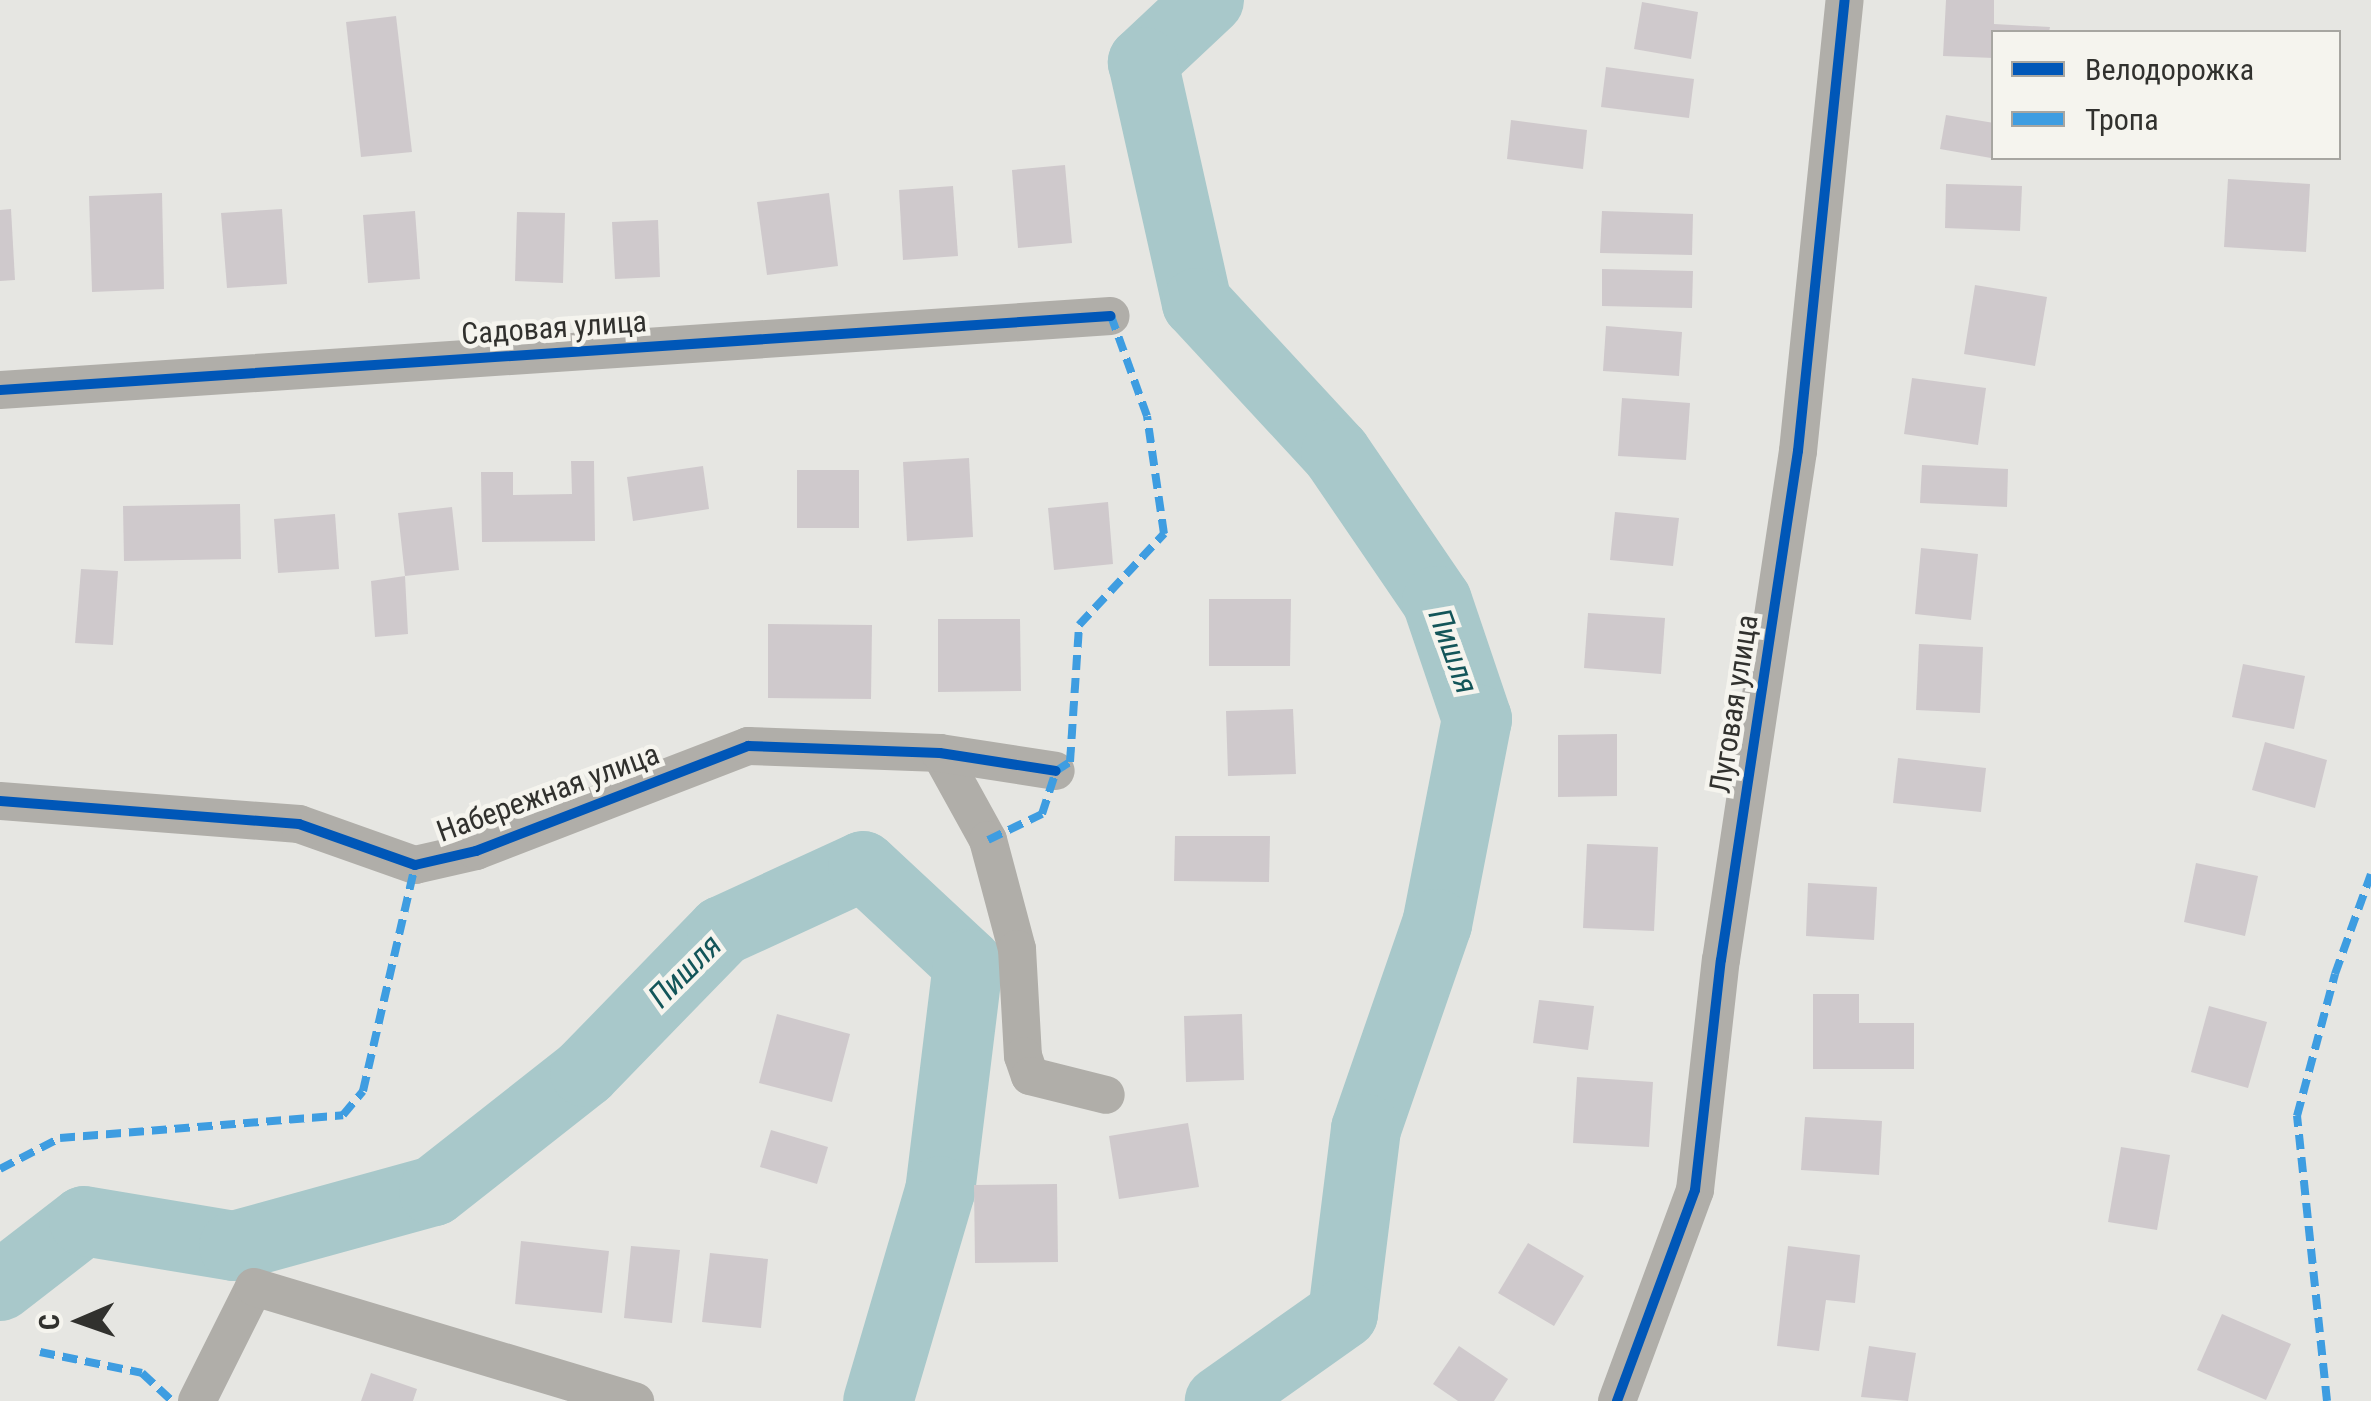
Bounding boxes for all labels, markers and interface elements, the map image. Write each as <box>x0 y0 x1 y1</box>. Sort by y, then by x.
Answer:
legend <box>1991 30 2341 160</box>
text: Велодорожка <box>2085 52 2254 87</box>
text: Тропа <box>2085 102 2159 137</box>
street label: Садовая улица <box>460 304 648 352</box>
water label: Пишля <box>1420 603 1486 699</box>
street label: Луговая улица <box>1702 612 1766 796</box>
street label: Набережная улица <box>432 736 664 850</box>
water label: Пишля <box>640 926 730 1016</box>
north arrow <box>30 1271 130 1371</box>
text: С <box>33 1314 66 1331</box>

